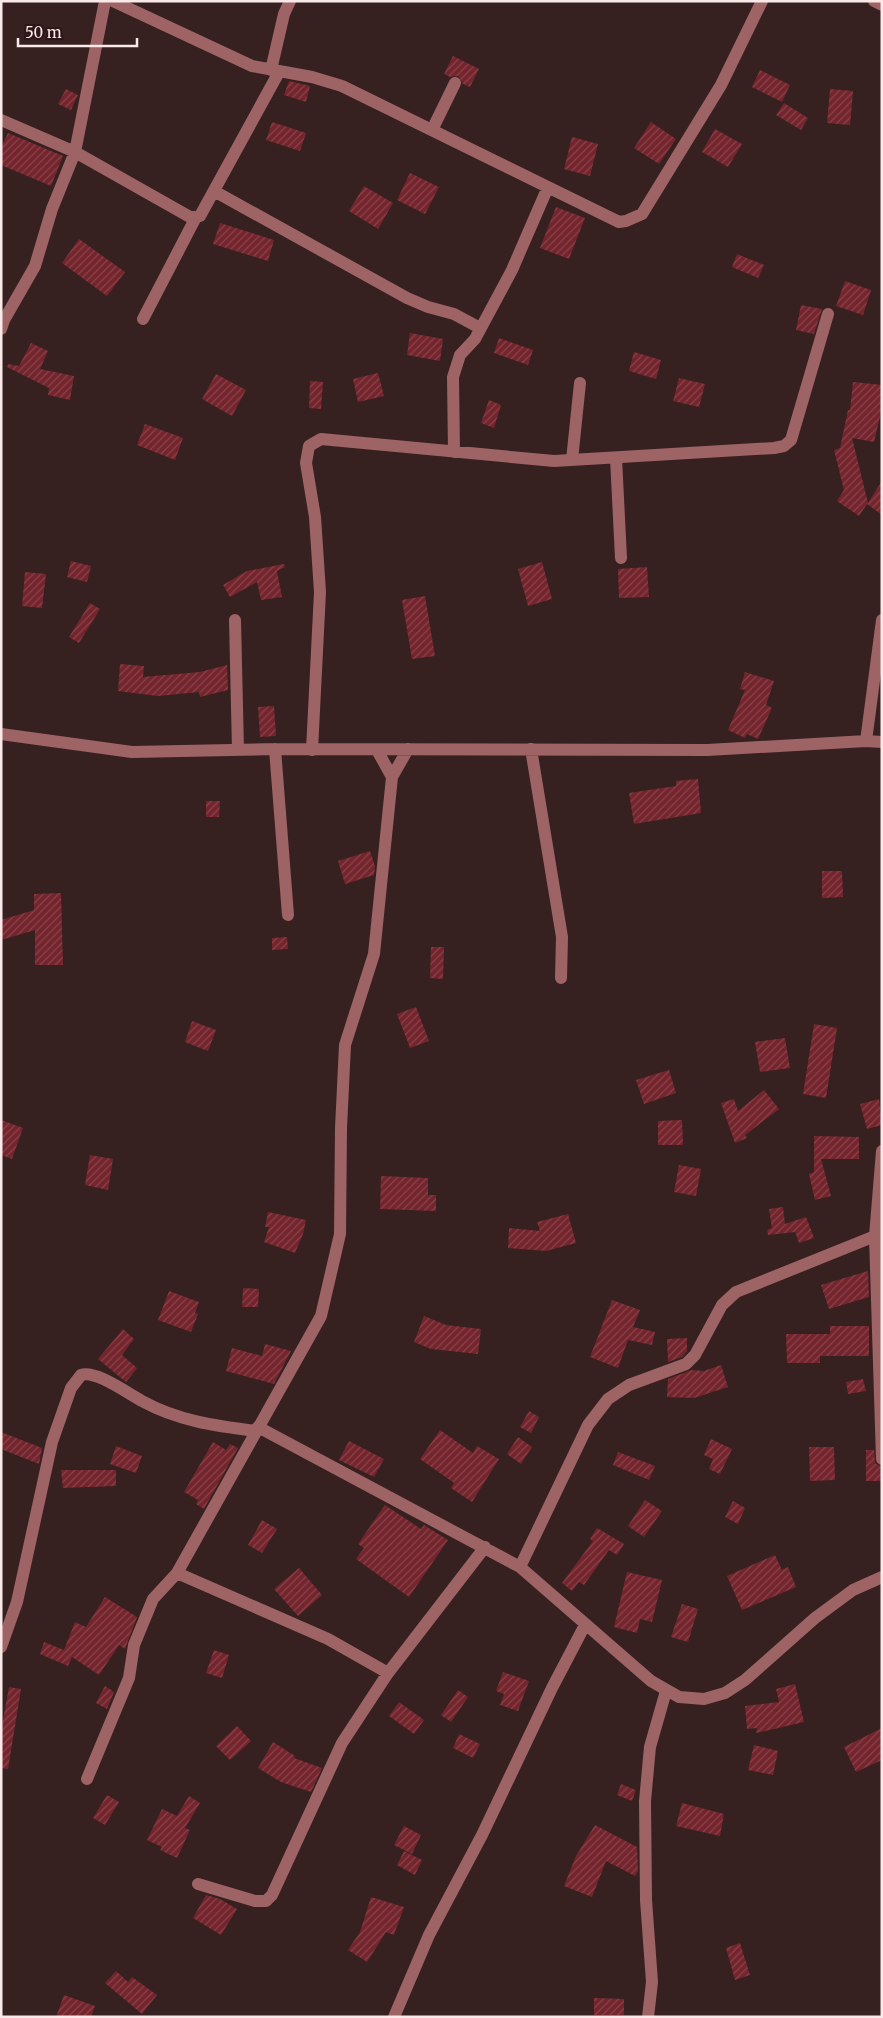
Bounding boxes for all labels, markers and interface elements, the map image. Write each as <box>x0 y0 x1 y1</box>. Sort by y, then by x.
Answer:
scale bar <box>18 15 136 47</box>
text: 50 m <box>25 23 62 42</box>

